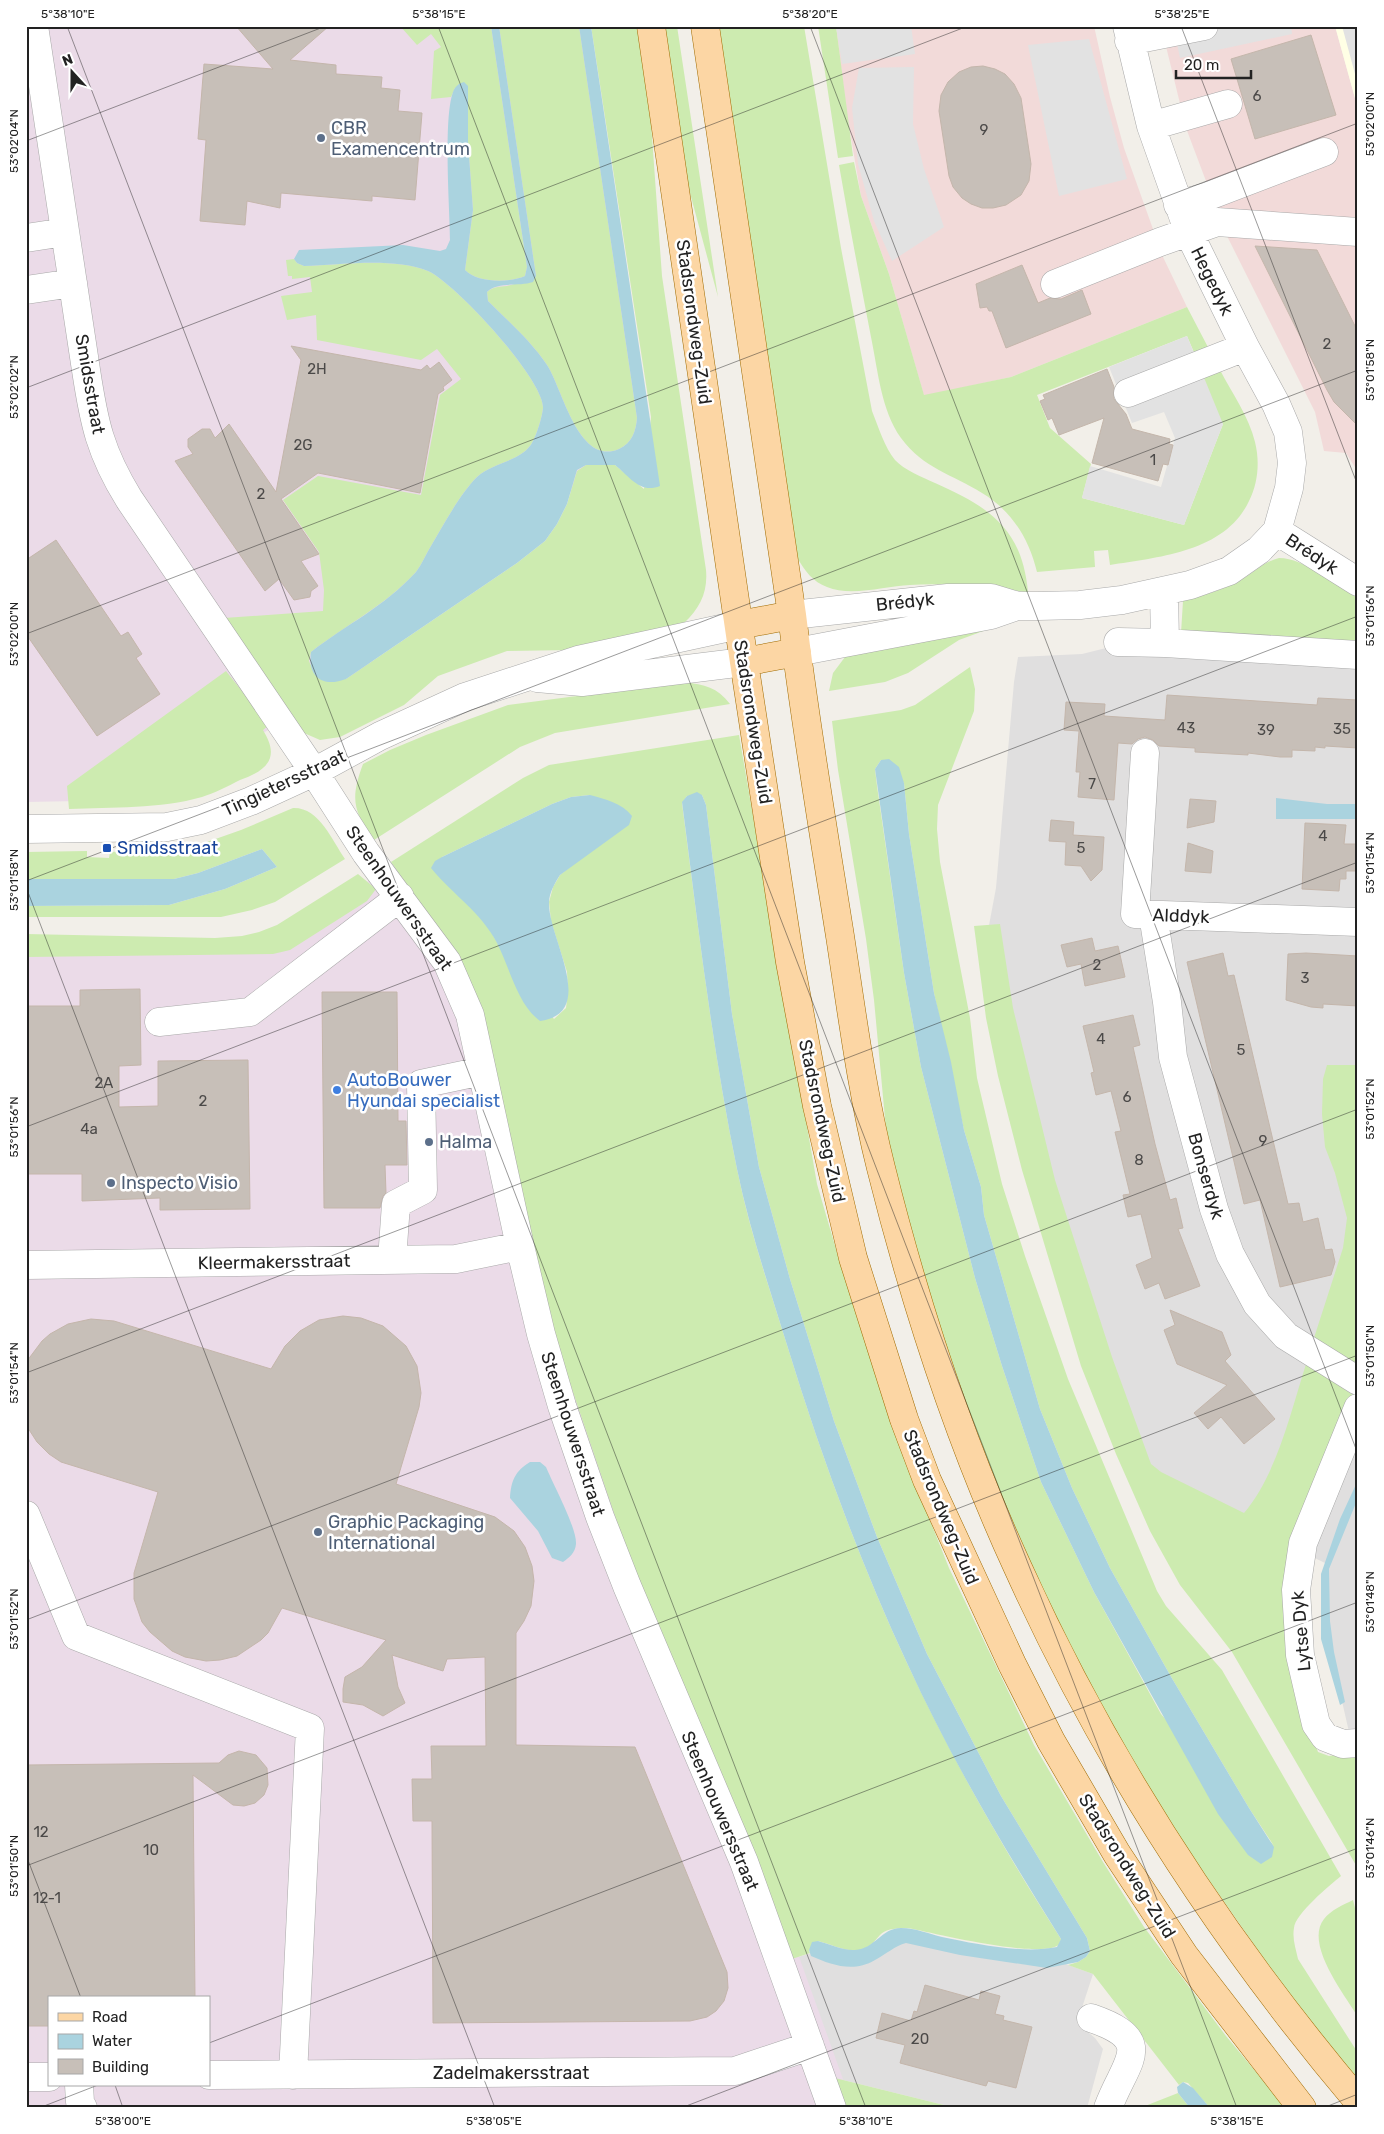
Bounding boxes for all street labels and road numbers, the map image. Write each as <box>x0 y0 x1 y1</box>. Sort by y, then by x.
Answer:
street label: Stadsrondweg-Zuid <box>672 238 716 406</box>
street label: Hegedyk <box>1186 243 1238 320</box>
street label: Smidsstraat <box>70 332 110 436</box>
street label: Brédyk <box>1281 529 1343 580</box>
street label: Brédyk <box>875 588 936 616</box>
street label: Stadsrondweg-Zuid <box>729 638 777 806</box>
street label: Tingietersstraat <box>219 745 349 821</box>
street label: Steenhouwersstraat <box>341 821 457 975</box>
street label: Alddyk <box>1152 904 1211 928</box>
street label: Stadsrondweg-Zuid <box>794 1037 850 1205</box>
street label: Bonserdyk <box>1183 1130 1229 1223</box>
street label: Kleermakersstraat <box>197 1250 351 1274</box>
street label: Steenhouwersstraat <box>536 1349 610 1519</box>
street label: Stadsrondweg-Zuid <box>898 1426 984 1588</box>
street label: Lytse Dyk <box>1286 1589 1315 1672</box>
street label: Steenhouwersstraat <box>676 1728 764 1894</box>
street label: Stadsrondweg-Zuid <box>1074 1790 1180 1942</box>
street label: Zadelmakersstraat <box>433 2062 589 2084</box>

